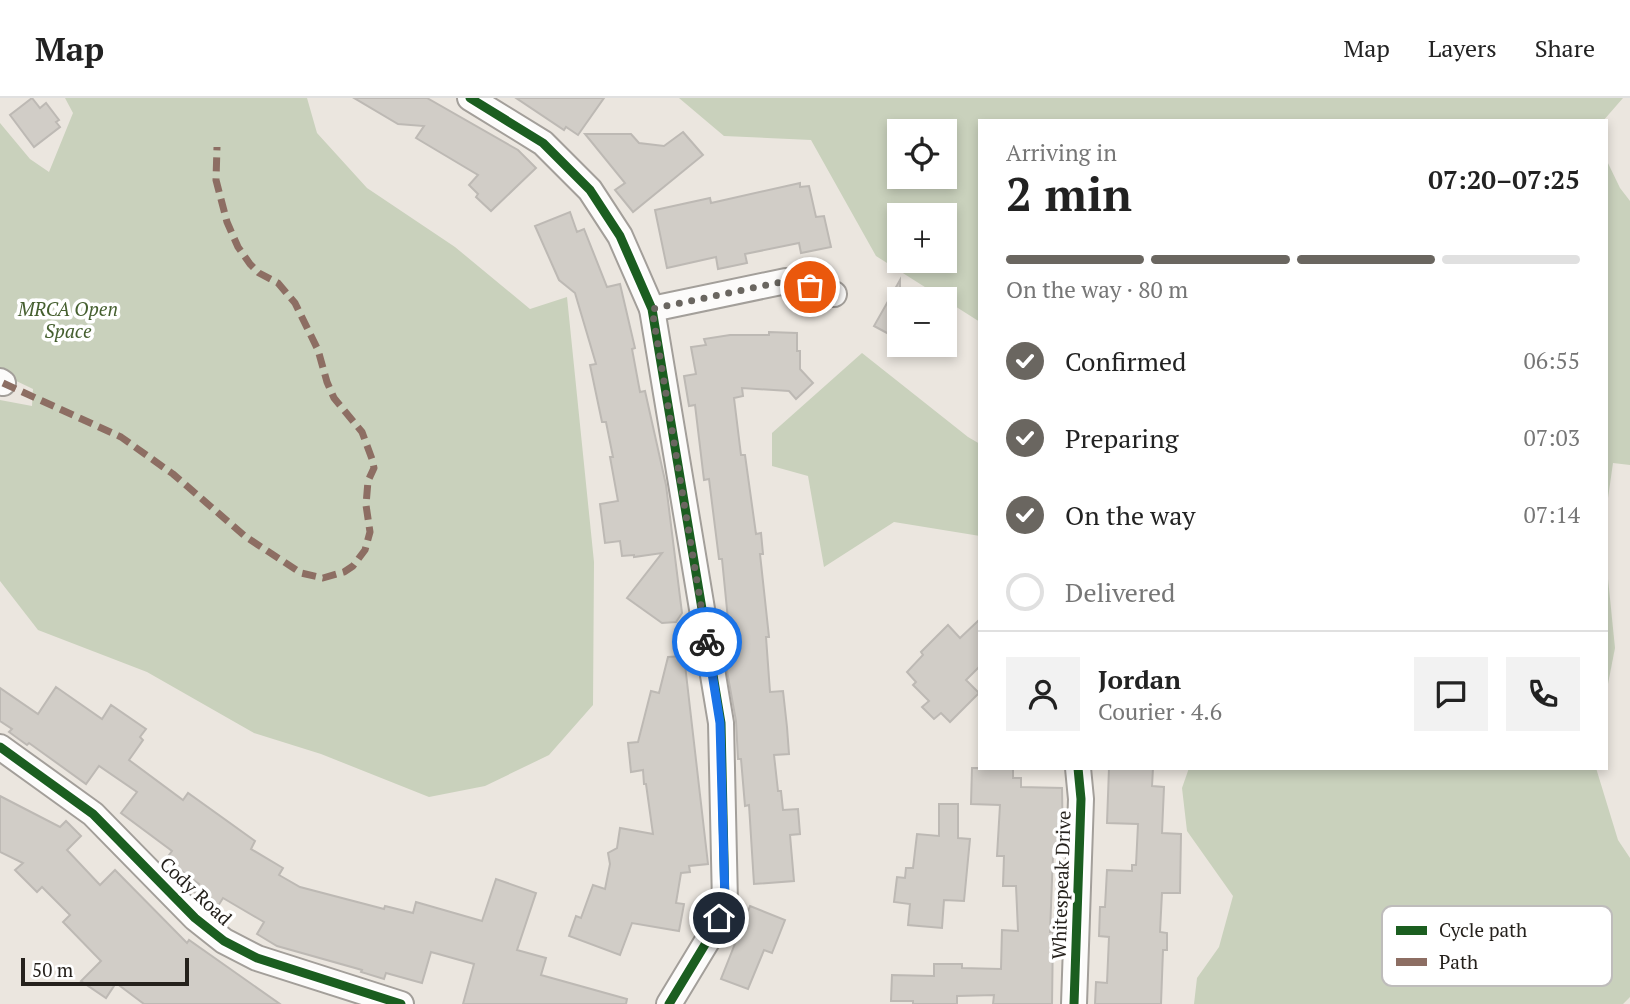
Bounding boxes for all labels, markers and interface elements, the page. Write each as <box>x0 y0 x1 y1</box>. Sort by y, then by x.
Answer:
text: Map <box>35 27 104 70</box>
text: Map <box>1343 32 1390 64</box>
text: Layers <box>1428 32 1497 64</box>
text: Share <box>1535 32 1595 64</box>
map controls <box>887 119 957 357</box>
button: locate <box>887 119 957 189</box>
text: Arriving in <box>1006 137 1117 168</box>
text: 07:20–07:25 <box>1428 162 1580 196</box>
text: 2 min <box>1006 163 1132 224</box>
button: + <box>887 203 957 273</box>
pin <box>780 257 840 317</box>
icon: bag <box>791 268 829 306</box>
text: On the way · 80 m <box>1006 274 1188 305</box>
button: − <box>887 287 957 357</box>
park label: MRCA Open Space <box>17 296 118 343</box>
icon: check <box>1006 342 1044 380</box>
text: Confirmed <box>1065 344 1186 378</box>
text: 06:55 <box>1523 345 1580 376</box>
icon: check <box>1006 419 1044 457</box>
text: Preparing <box>1065 421 1178 455</box>
text: 07:03 <box>1523 422 1580 453</box>
icon: check <box>1006 496 1044 534</box>
text: On the way <box>1065 498 1196 532</box>
text: 07:14 <box>1523 499 1580 530</box>
text: Delivered <box>1065 575 1175 609</box>
courier <box>672 607 742 677</box>
icon: bike <box>688 623 726 661</box>
button: person <box>1006 657 1080 731</box>
button: chat <box>1414 657 1488 731</box>
button: phone <box>1506 657 1580 731</box>
text: Jordan <box>1098 662 1181 696</box>
text: Courier · 4.6 <box>1098 696 1222 727</box>
street label: Whitespeak Drive <box>1045 810 1076 960</box>
street label: Cody Road <box>155 851 238 931</box>
pin <box>689 888 749 948</box>
icon: home <box>700 899 738 937</box>
legend <box>1382 906 1612 986</box>
text: Cycle path <box>1439 917 1527 942</box>
text: Path <box>1439 949 1478 974</box>
scale bar <box>21 955 189 987</box>
text: 50 m <box>32 957 73 982</box>

